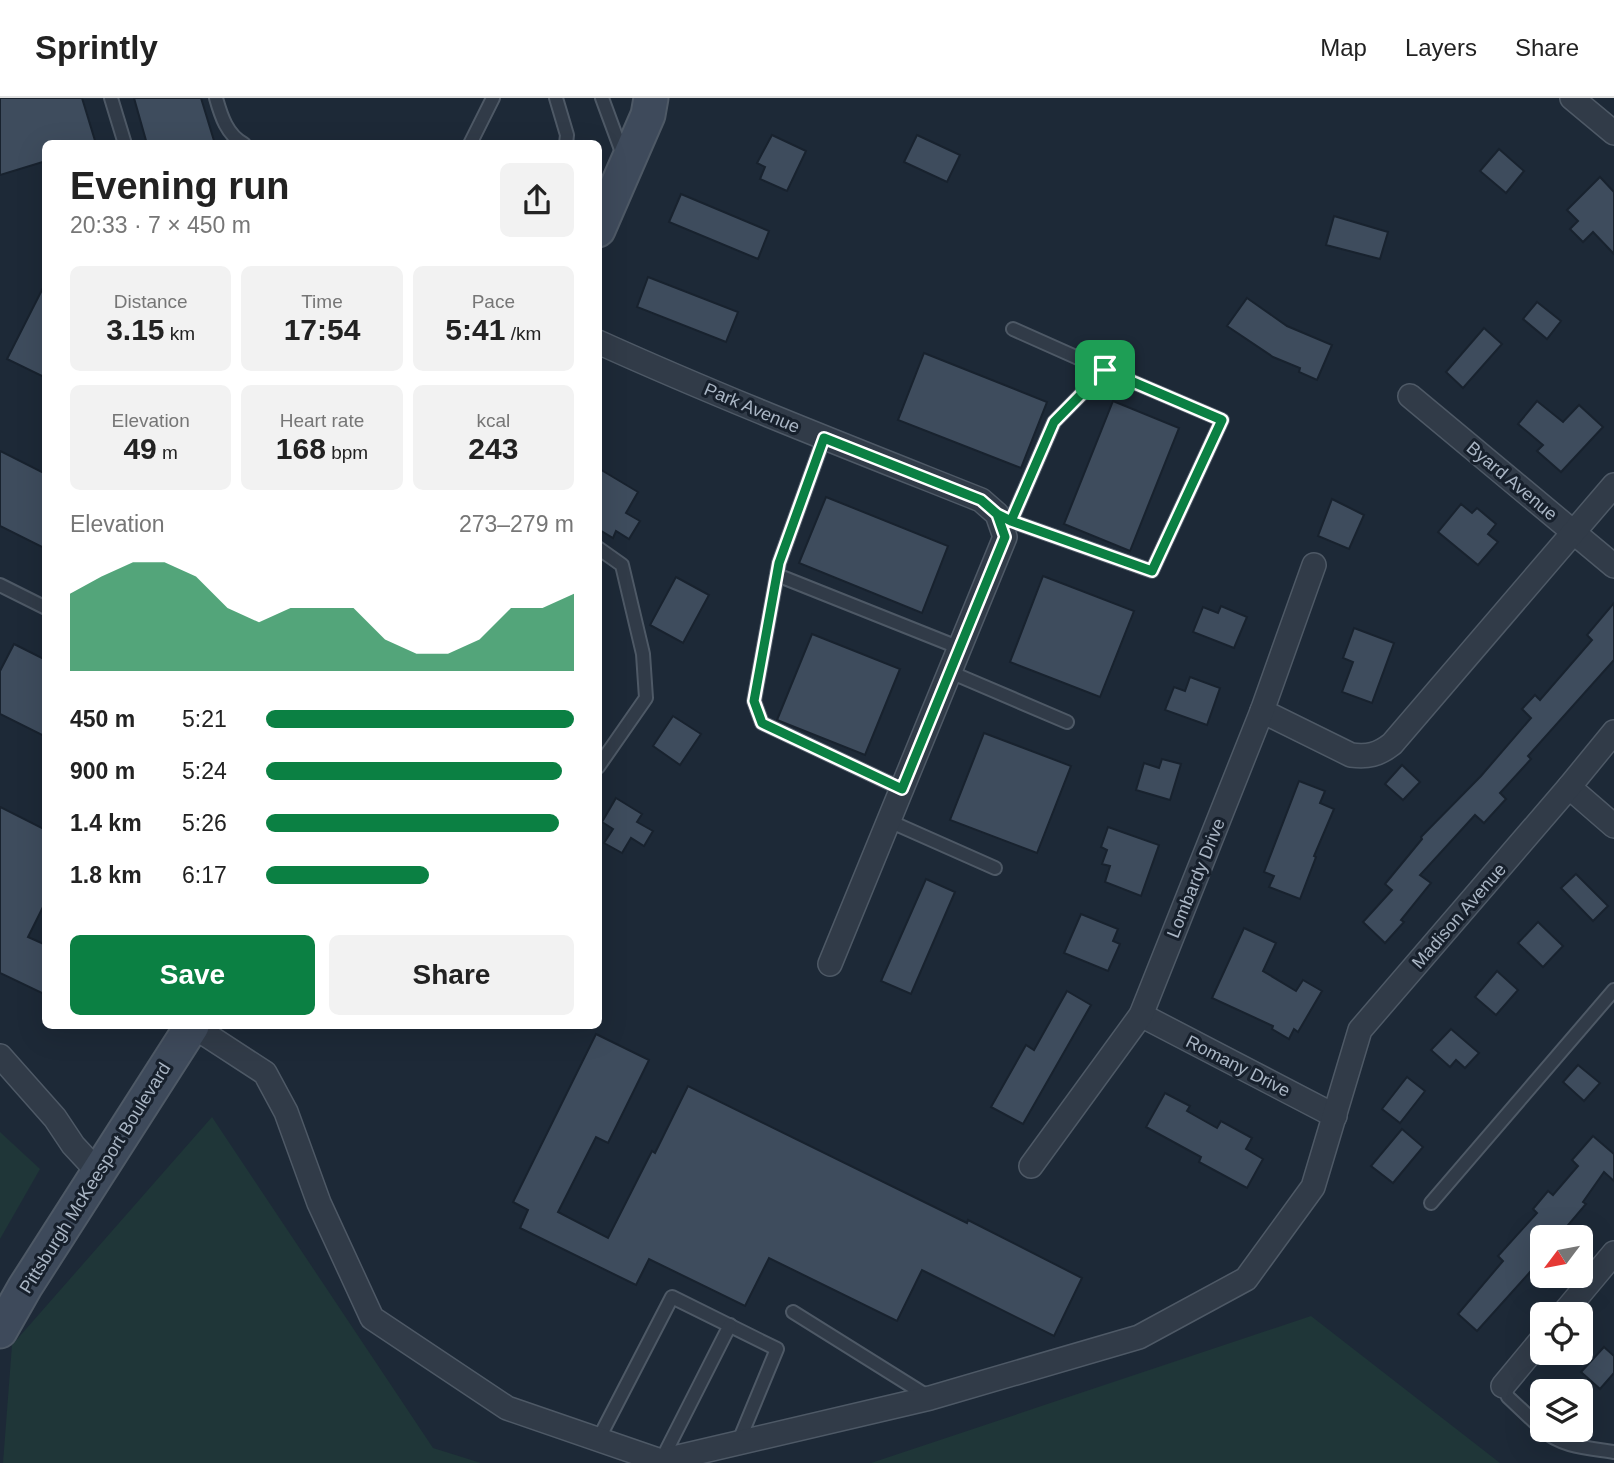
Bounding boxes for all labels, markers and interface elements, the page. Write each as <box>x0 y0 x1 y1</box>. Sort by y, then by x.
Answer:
text: Sprintly <box>35 29 158 66</box>
text: Map <box>1320 34 1367 61</box>
text: Layers <box>1405 34 1477 61</box>
text: Share <box>1515 34 1579 61</box>
button: share <box>500 163 574 237</box>
text: Evening run <box>70 165 290 207</box>
text: 20:33 · 7 × 450 m <box>70 212 251 238</box>
text: Distance <box>114 291 188 312</box>
text: Time <box>301 291 343 312</box>
text: Pace <box>472 291 515 312</box>
text: 3.15 <box>106 313 165 346</box>
text: 17:54 <box>284 313 360 346</box>
text: 5:41 <box>445 313 505 346</box>
text: km <box>165 323 195 344</box>
text: /km <box>505 323 541 344</box>
pin <box>1075 340 1135 400</box>
icon: arrive <box>1086 351 1124 389</box>
street label: Park Avenue <box>701 379 803 437</box>
text: Elevation <box>112 410 190 431</box>
text: Heart rate <box>280 410 364 431</box>
text: kcal <box>476 410 510 431</box>
text: 49 <box>123 432 157 465</box>
text: 168 <box>276 432 326 465</box>
text: 243 <box>468 432 518 465</box>
street label: Byard Avenue <box>1463 437 1561 525</box>
text: m <box>157 442 178 463</box>
text: bpm <box>326 442 368 463</box>
text: Elevation <box>70 511 165 537</box>
text: 273–279 m <box>459 511 574 537</box>
text: 450 m <box>70 706 135 732</box>
text: 5:21 <box>182 706 227 732</box>
text: 900 m <box>70 758 135 784</box>
text: 5:24 <box>182 758 227 784</box>
text: 1.4 km <box>70 810 142 836</box>
text: 5:26 <box>182 810 227 836</box>
street label: Lombardy Drive <box>1163 815 1229 941</box>
street label: Madison Avenue <box>1408 859 1510 973</box>
text: 1.8 km <box>70 862 142 888</box>
text: 6:17 <box>182 862 227 888</box>
button: Save <box>70 935 315 1015</box>
button: Share <box>329 935 574 1015</box>
street label: Romany Drive <box>1183 1031 1293 1101</box>
street label: Pittsburgh McKeesport Boulevard <box>15 1059 175 1297</box>
north arrow <box>1530 1225 1592 1288</box>
map controls <box>1530 1225 1593 1442</box>
button: locate <box>1530 1302 1593 1365</box>
button: layers <box>1530 1379 1593 1442</box>

